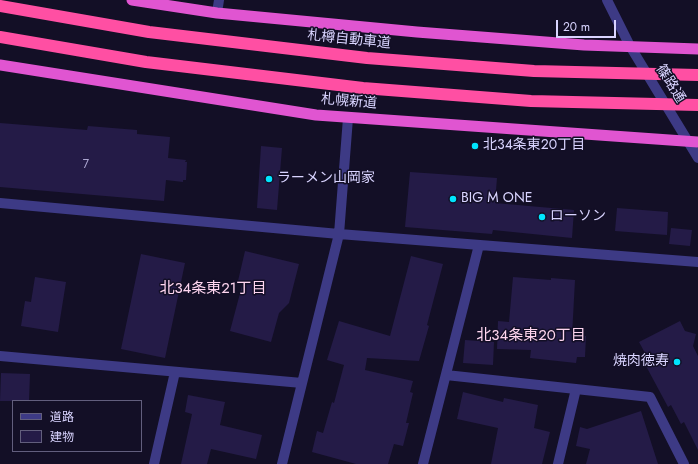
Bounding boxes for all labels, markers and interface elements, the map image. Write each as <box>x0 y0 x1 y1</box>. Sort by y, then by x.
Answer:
scale bar <box>558 12 618 38</box>
text: 20 m <box>563 18 590 36</box>
street label: 札樽自動車道 <box>306 27 392 53</box>
street label: 篠路通 <box>652 62 688 106</box>
street label: 札幌新道 <box>320 91 378 113</box>
place label: 北34条東20丁目 <box>483 138 585 154</box>
marker: 北34条東20丁目 <box>470 141 480 151</box>
house number: 7 <box>83 158 89 172</box>
place label: ラーメン山岡家 <box>277 171 375 187</box>
marker: ラーメン山岡家 <box>264 174 274 184</box>
place label: BIG M ONE <box>461 191 532 207</box>
marker: BIG M ONE <box>448 194 458 204</box>
place label: ローソン <box>550 209 606 225</box>
marker: ローソン <box>537 212 547 222</box>
district label: 北34条東21丁目 <box>159 280 267 298</box>
district label: 北34条東20丁目 <box>476 327 586 345</box>
place label: 焼肉徳寿 <box>613 354 669 370</box>
marker: 焼肉徳寿 <box>672 357 682 367</box>
legend <box>12 400 142 452</box>
text: 道路 <box>50 408 74 426</box>
text: 建物 <box>50 428 74 446</box>

